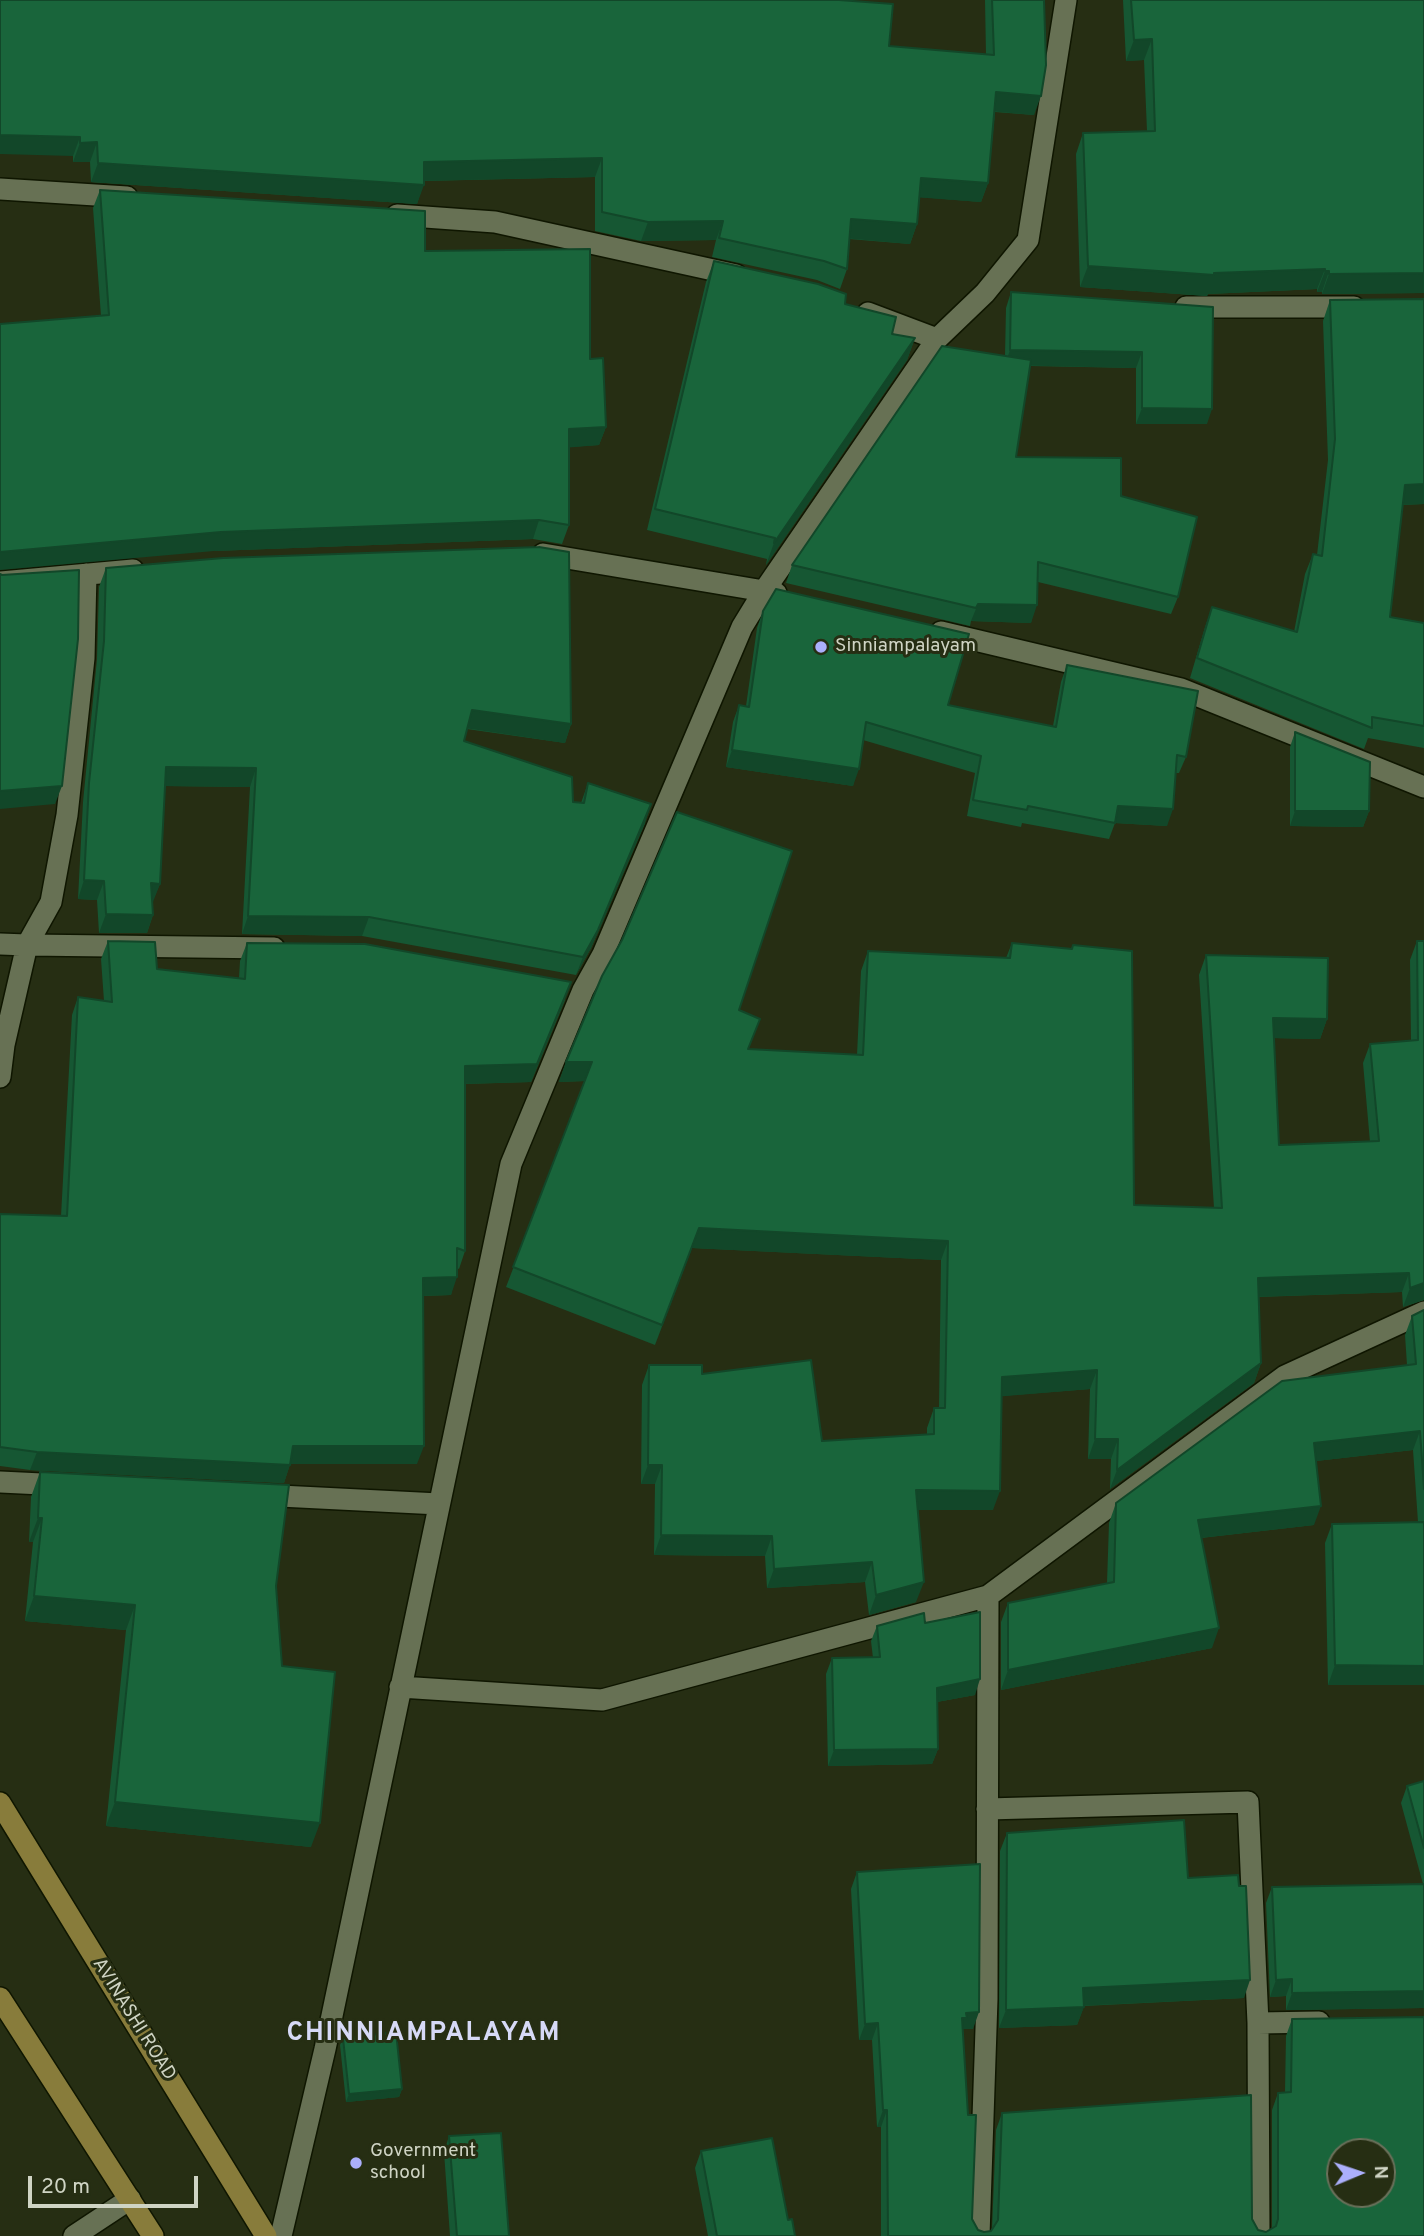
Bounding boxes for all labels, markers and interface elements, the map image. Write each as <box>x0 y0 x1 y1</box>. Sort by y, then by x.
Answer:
place label: Sinniampalayam <box>835 636 976 658</box>
marker: Sinniampalayam <box>813 639 829 655</box>
street label: AVINASHI ROAD <box>86 1955 180 2085</box>
district label: CHINNIAMPALAYAM <box>288 2019 560 2051</box>
north arrow <box>1326 2138 1396 2208</box>
place label: Government school <box>370 2141 476 2185</box>
marker: Government school <box>348 2155 364 2171</box>
scale bar <box>32 2162 201 2206</box>
text: N <box>1368 2165 1392 2180</box>
text: 20 m <box>41 2174 90 2201</box>

